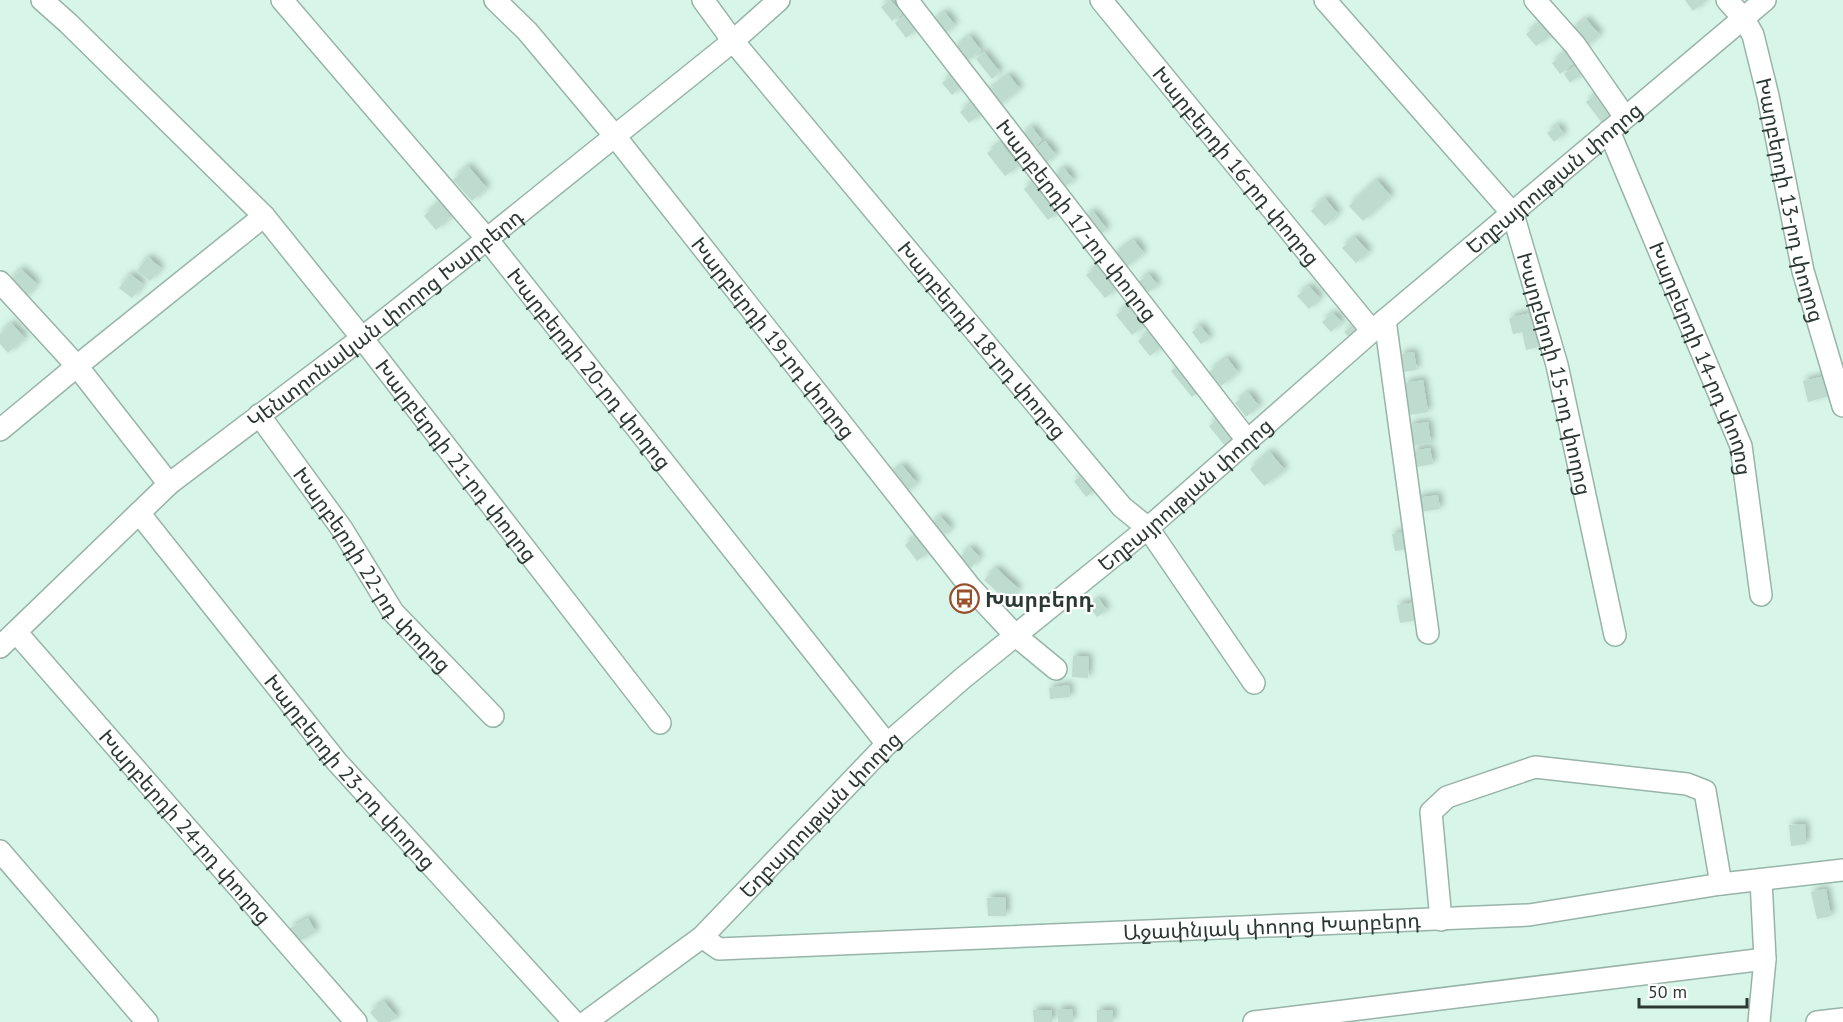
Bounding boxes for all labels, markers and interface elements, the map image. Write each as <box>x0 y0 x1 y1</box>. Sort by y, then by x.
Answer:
street label: Խարբերդի 16-րդ փողոց <box>1147 60 1326 271</box>
street label: Խարբերդի 13-րդ փողոց <box>1750 75 1831 325</box>
street label: Եղբայրության փողոց <box>1460 96 1647 260</box>
street label: Խարբերդի 17-րդ փողոց <box>990 113 1164 327</box>
street label: Կենտրոնական փողոց Խարբերդ <box>242 202 528 434</box>
street label: Խարբերդի 19-րդ փողոց <box>686 231 862 444</box>
street label: Խարբերդի 18-րդ փողոց <box>892 235 1073 444</box>
street label: Խարբերդի 14-րդ փողոց <box>1643 237 1758 477</box>
street label: Խարբերդի 15-րդ փողոց <box>1511 249 1598 498</box>
street label: Խարբերդի 20-րդ փողոց <box>501 262 678 475</box>
street label: Խարբերդի 21-րդ փողոց <box>370 353 544 567</box>
street label: Եղբայրության փողոց <box>1092 411 1278 577</box>
street label: Խարբերդի 22-րդ փողոց <box>288 461 457 678</box>
bus stop icon: Խարբերդ <box>948 583 980 615</box>
place label: Խարբերդ <box>985 586 1094 613</box>
street label: Խարբերդի 23-րդ փողոց <box>259 668 442 875</box>
street label: Խարբերդի 24-րդ փողոց <box>93 723 278 929</box>
street label: Եղբայրության փողոց <box>733 725 906 904</box>
street label: Աջափնյակ փողոց Խարբերդ <box>1122 906 1422 946</box>
scale bar <box>1639 971 1747 1009</box>
text: 50 m <box>1648 980 1687 1003</box>

